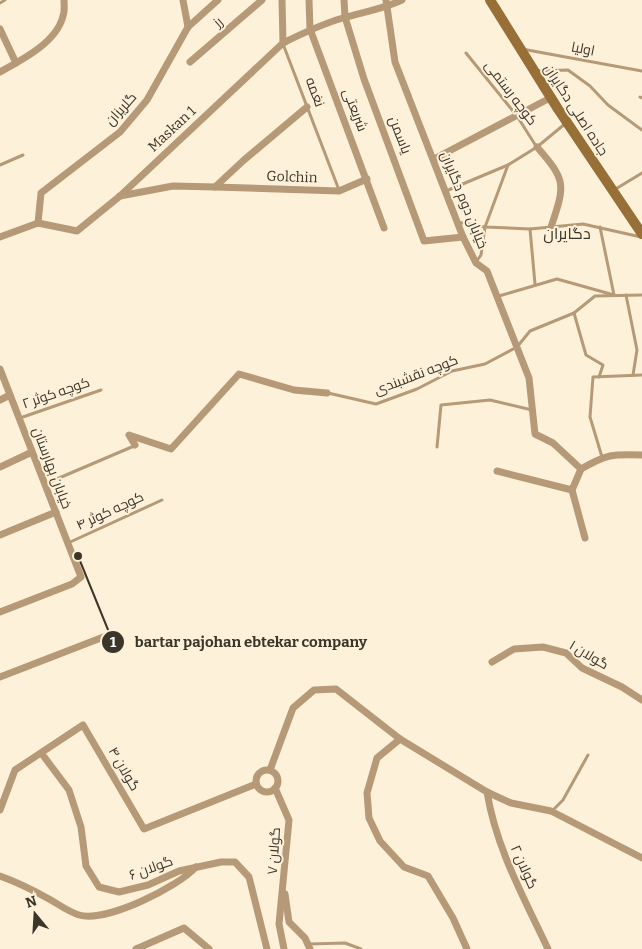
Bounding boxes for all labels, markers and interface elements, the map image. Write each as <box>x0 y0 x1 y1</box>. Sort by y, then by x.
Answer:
street label: رز <box>209 13 226 31</box>
street label: اولیا <box>570 38 596 60</box>
street label: کوچه رستمی <box>480 57 541 129</box>
street label: جاده اصلی دگایران <box>540 61 612 159</box>
street label: نغمه <box>302 75 328 109</box>
street label: شریعتی <box>339 86 371 134</box>
street label: گلریزان <box>102 89 140 129</box>
street label: Maskan 1 <box>145 102 200 155</box>
street label: یاسمن <box>385 114 415 156</box>
street label: خیابان دوم دگایران <box>436 149 491 251</box>
street label: Golchin <box>266 168 318 186</box>
district label: دگایران <box>543 224 591 244</box>
street label: کوچه نقشبندی <box>372 351 461 400</box>
street label: کوچه کوثر ۲ <box>20 373 92 413</box>
street label: خیابان بهارستان <box>29 425 75 511</box>
street label: کوچه کوثر ۴ <box>74 488 147 535</box>
callout: bartar pajohan ebtekar company <box>100 627 378 657</box>
text: 1 <box>110 633 117 651</box>
text: bartar pajohan ebtekar company <box>135 633 368 651</box>
street label: گولان ۱ <box>566 637 612 673</box>
street label: گولان ۴ <box>105 744 143 794</box>
street label: گولان ۷ <box>264 827 284 875</box>
street label: گولان ۲ <box>507 842 541 892</box>
street label: گولان ۶ <box>127 852 175 884</box>
north arrow <box>10 889 60 939</box>
text: N <box>23 892 39 912</box>

